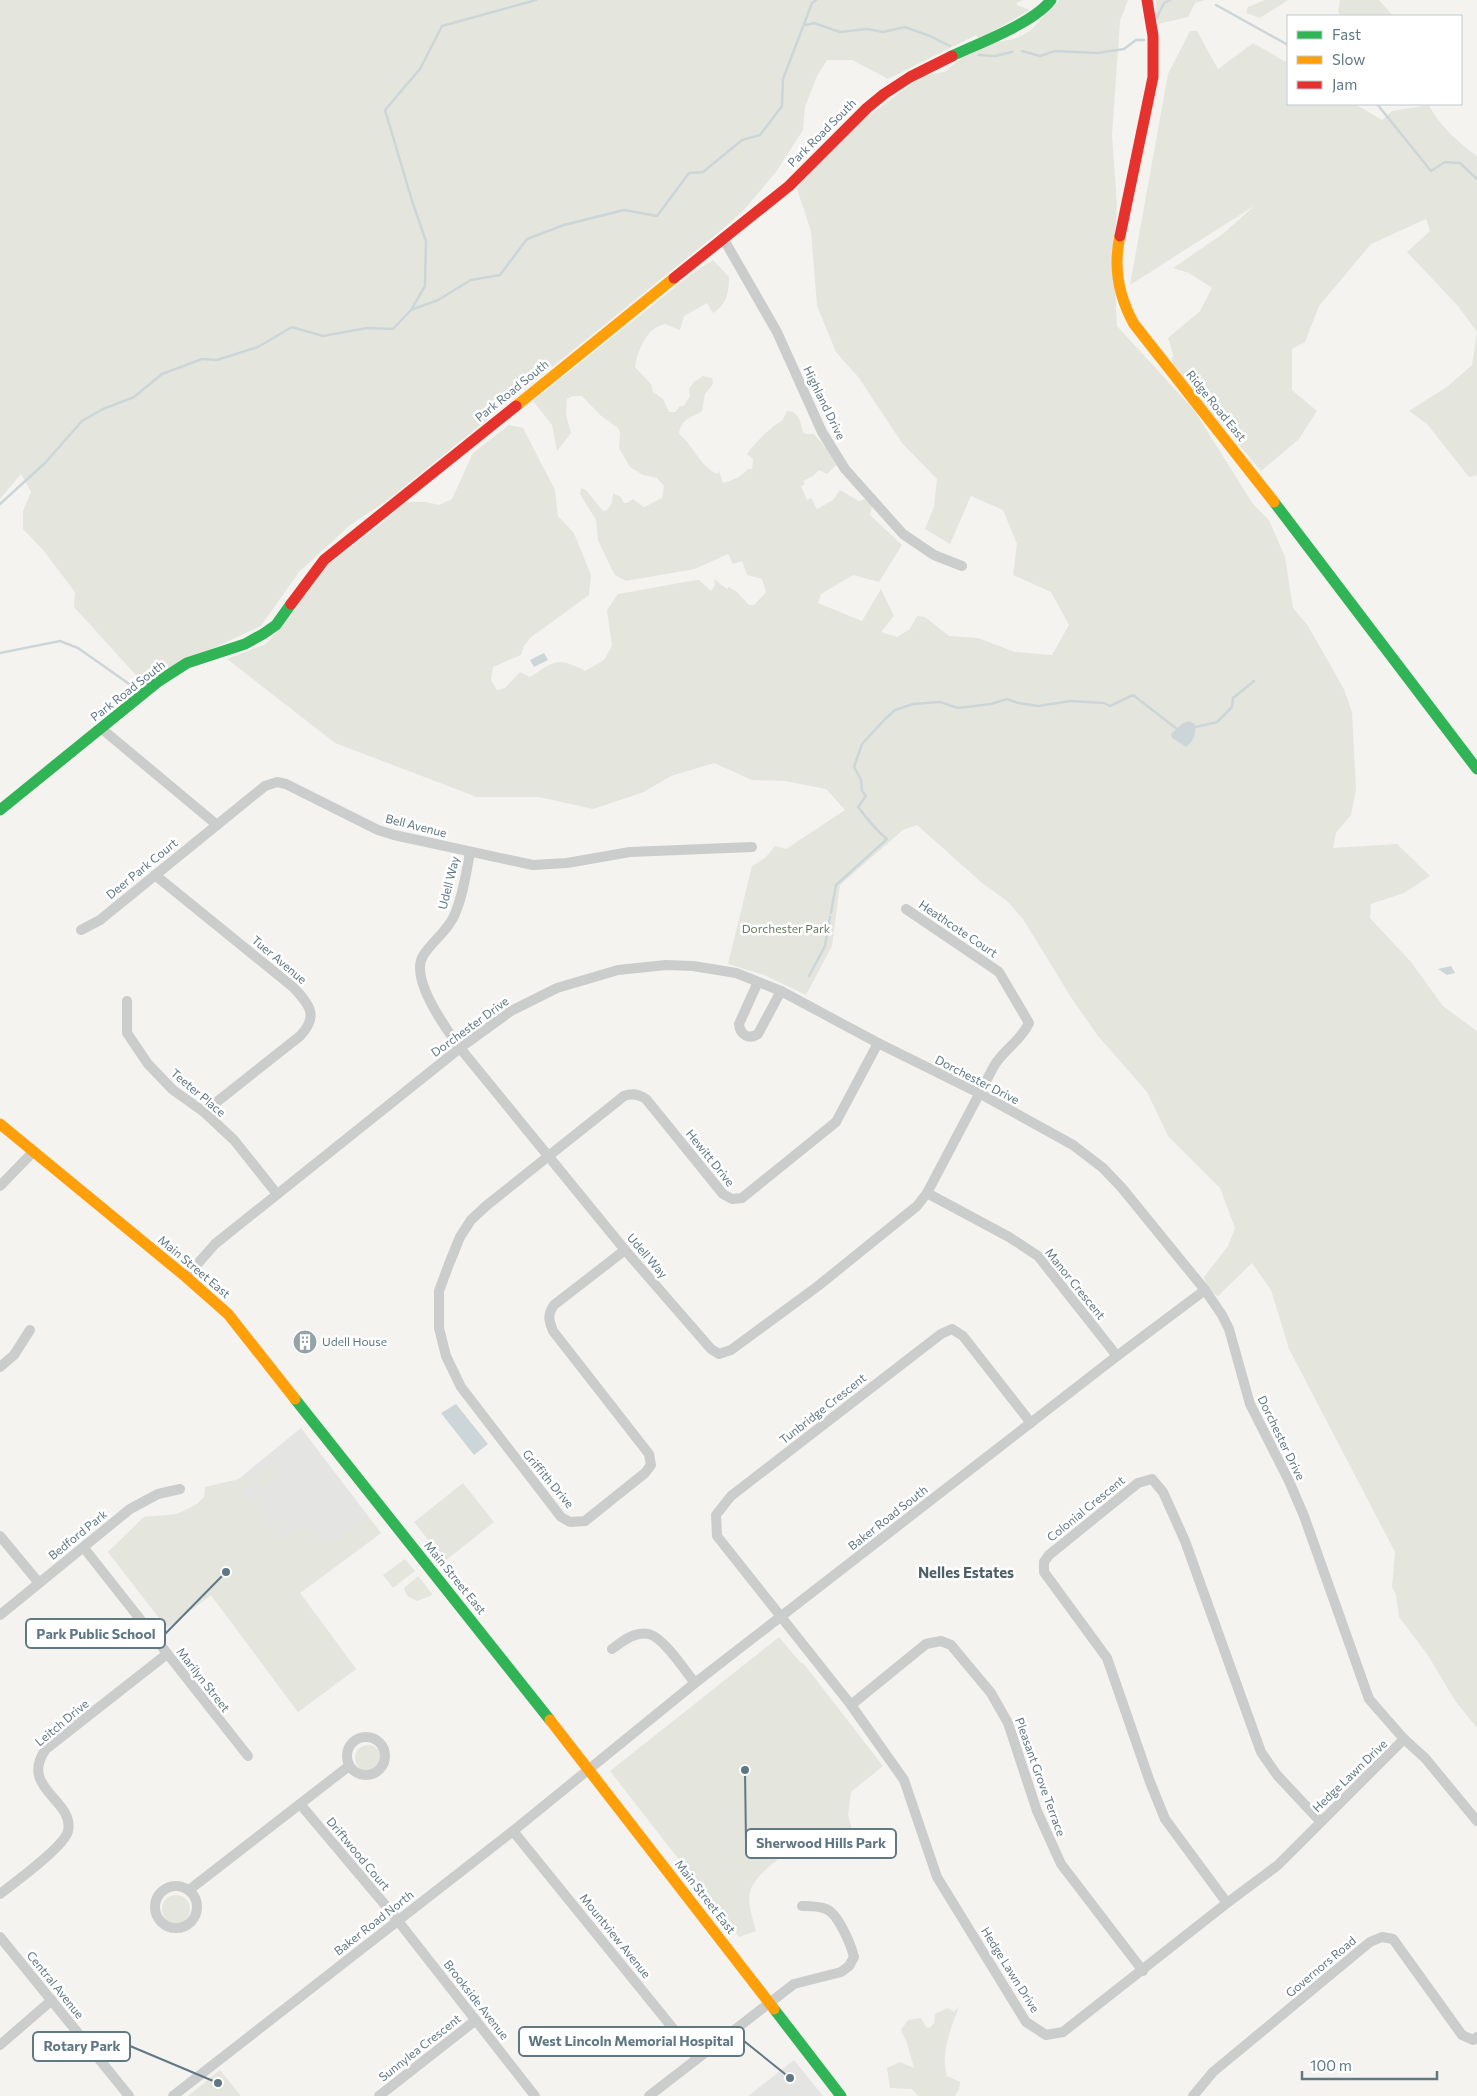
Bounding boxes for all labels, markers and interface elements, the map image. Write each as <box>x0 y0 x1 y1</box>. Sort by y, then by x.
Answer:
legend <box>1287 15 1462 105</box>
text: Fast <box>1332 25 1361 43</box>
text: Slow <box>1332 50 1365 68</box>
text: Jam <box>1332 75 1357 93</box>
street label: Park Road South <box>784 95 858 169</box>
street label: Park Road South <box>472 356 551 424</box>
street label: Highland Drive <box>801 364 849 442</box>
street label: Ridge Road East <box>1184 367 1250 444</box>
street label: Park Road South <box>87 657 167 724</box>
street label: Bell Avenue <box>384 811 448 839</box>
street label: Deer Park Court <box>103 835 180 901</box>
street label: Udell Way <box>435 855 461 911</box>
street label: Heathcote Court <box>917 897 1001 960</box>
park label: Dorchester Park <box>742 921 831 935</box>
street label: Tuer Avenue <box>250 932 310 986</box>
street label: Dorchester Drive <box>428 993 511 1059</box>
street label: Dorchester Drive <box>933 1052 1022 1106</box>
street label: Teeter Place <box>169 1065 229 1119</box>
street label: Hewitt Drive <box>684 1126 738 1189</box>
street label: Udell Way <box>625 1230 671 1280</box>
street label: Main Street East <box>156 1232 234 1301</box>
street label: Manor Crescent <box>1043 1245 1109 1322</box>
building icon: Udell House <box>292 1329 318 1355</box>
place label: Udell House <box>322 1334 387 1348</box>
street label: Tunbridge Crescent <box>776 1370 868 1446</box>
street label: Dorchester Drive <box>1255 1393 1308 1482</box>
street label: Griffith Drive <box>520 1446 577 1510</box>
street label: Colonial Crescent <box>1044 1473 1127 1544</box>
street label: Baker Road South <box>845 1482 930 1552</box>
street label: Bedford Park <box>45 1506 110 1562</box>
street label: Main Street East <box>422 1538 490 1617</box>
district label: Nelles Estates <box>918 1563 1014 1581</box>
callout: Park Public School <box>26 1619 165 1648</box>
text: Park Public School <box>36 1625 156 1642</box>
street label: Marilyn Street <box>174 1644 233 1714</box>
street label: Leitch Drive <box>32 1696 91 1749</box>
street label: Pleasant Grove Terrace <box>1013 1716 1069 1838</box>
street label: Hedge Lawn Drive <box>1309 1736 1389 1814</box>
street label: Driftwood Court <box>324 1814 393 1893</box>
callout: Sherwood Hills Park <box>746 1829 896 1858</box>
text: Sherwood Hills Park <box>756 1834 886 1851</box>
street label: Main Street East <box>673 1857 739 1936</box>
street label: Baker Road North <box>331 1887 416 1958</box>
street label: Mountview Avenue <box>577 1890 654 1980</box>
street label: Hedge Lawn Drive <box>979 1924 1043 2015</box>
street label: Governors Road <box>1282 1933 1358 2000</box>
street label: Central Avenue <box>24 1948 87 2021</box>
street label: Brookside Avenue <box>441 1957 512 2042</box>
street label: Sunnylea Crescent <box>376 2011 463 2084</box>
callout: West Lincoln Memorial Hospital <box>519 2027 744 2056</box>
callout: Rotary Park <box>33 2032 130 2061</box>
text: West Lincoln Memorial Hospital <box>528 2032 734 2049</box>
text: Rotary Park <box>43 2037 121 2054</box>
scale bar <box>1302 2048 1437 2080</box>
text: 100 m <box>1310 2056 1352 2074</box>

